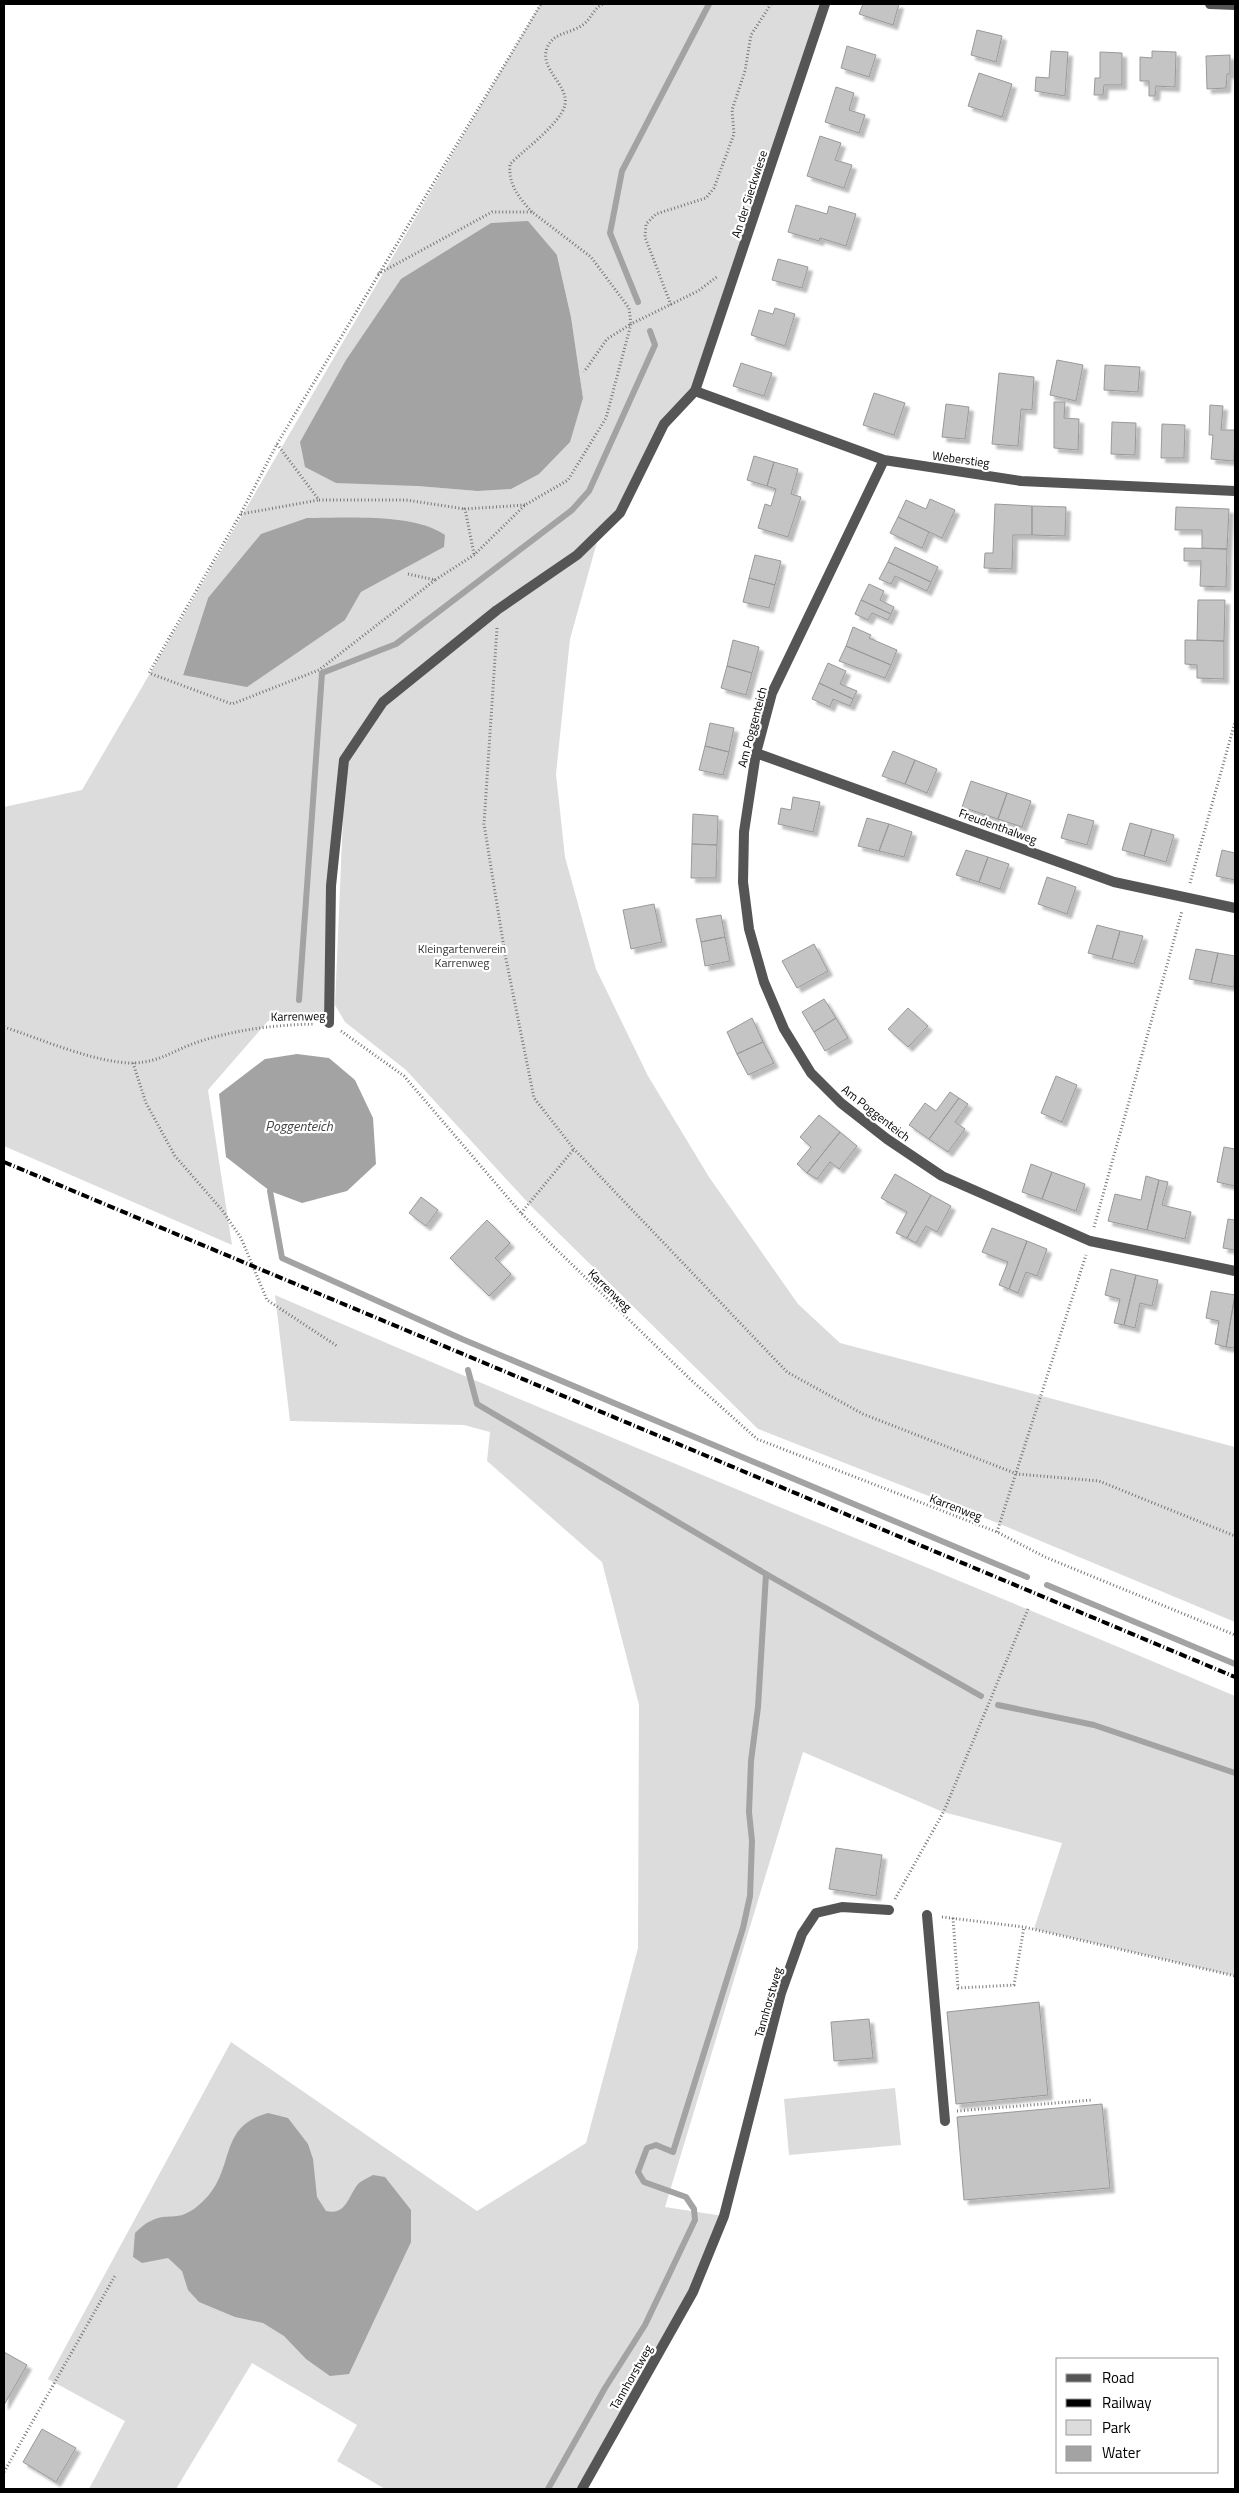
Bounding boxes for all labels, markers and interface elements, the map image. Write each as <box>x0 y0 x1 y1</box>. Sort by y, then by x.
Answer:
street label: An der Sieckwiese <box>726 148 772 240</box>
street label: Weberstieg <box>931 446 991 472</box>
street label: Am Poggenteich <box>732 685 772 769</box>
street label: Freudenthalweg <box>956 803 1040 849</box>
park label: Kleingartenverein Karrenweg <box>418 939 506 972</box>
street label: Karrenweg <box>270 1006 326 1026</box>
street label: Am Poggenteich <box>838 1080 914 1146</box>
water label: Poggenteich <box>265 1115 334 1136</box>
street label: Karrenweg <box>584 1264 636 1316</box>
street label: Karrenweg <box>927 1488 985 1526</box>
street label: Tannhorstweg <box>749 1965 787 2039</box>
street label: Tannhorstweg <box>605 2341 657 2413</box>
legend <box>1056 2358 1219 2473</box>
text: Road <box>1102 2366 1134 2389</box>
text: Railway <box>1102 2391 1152 2414</box>
text: Park <box>1102 2416 1131 2439</box>
text: Water <box>1102 2441 1141 2464</box>

